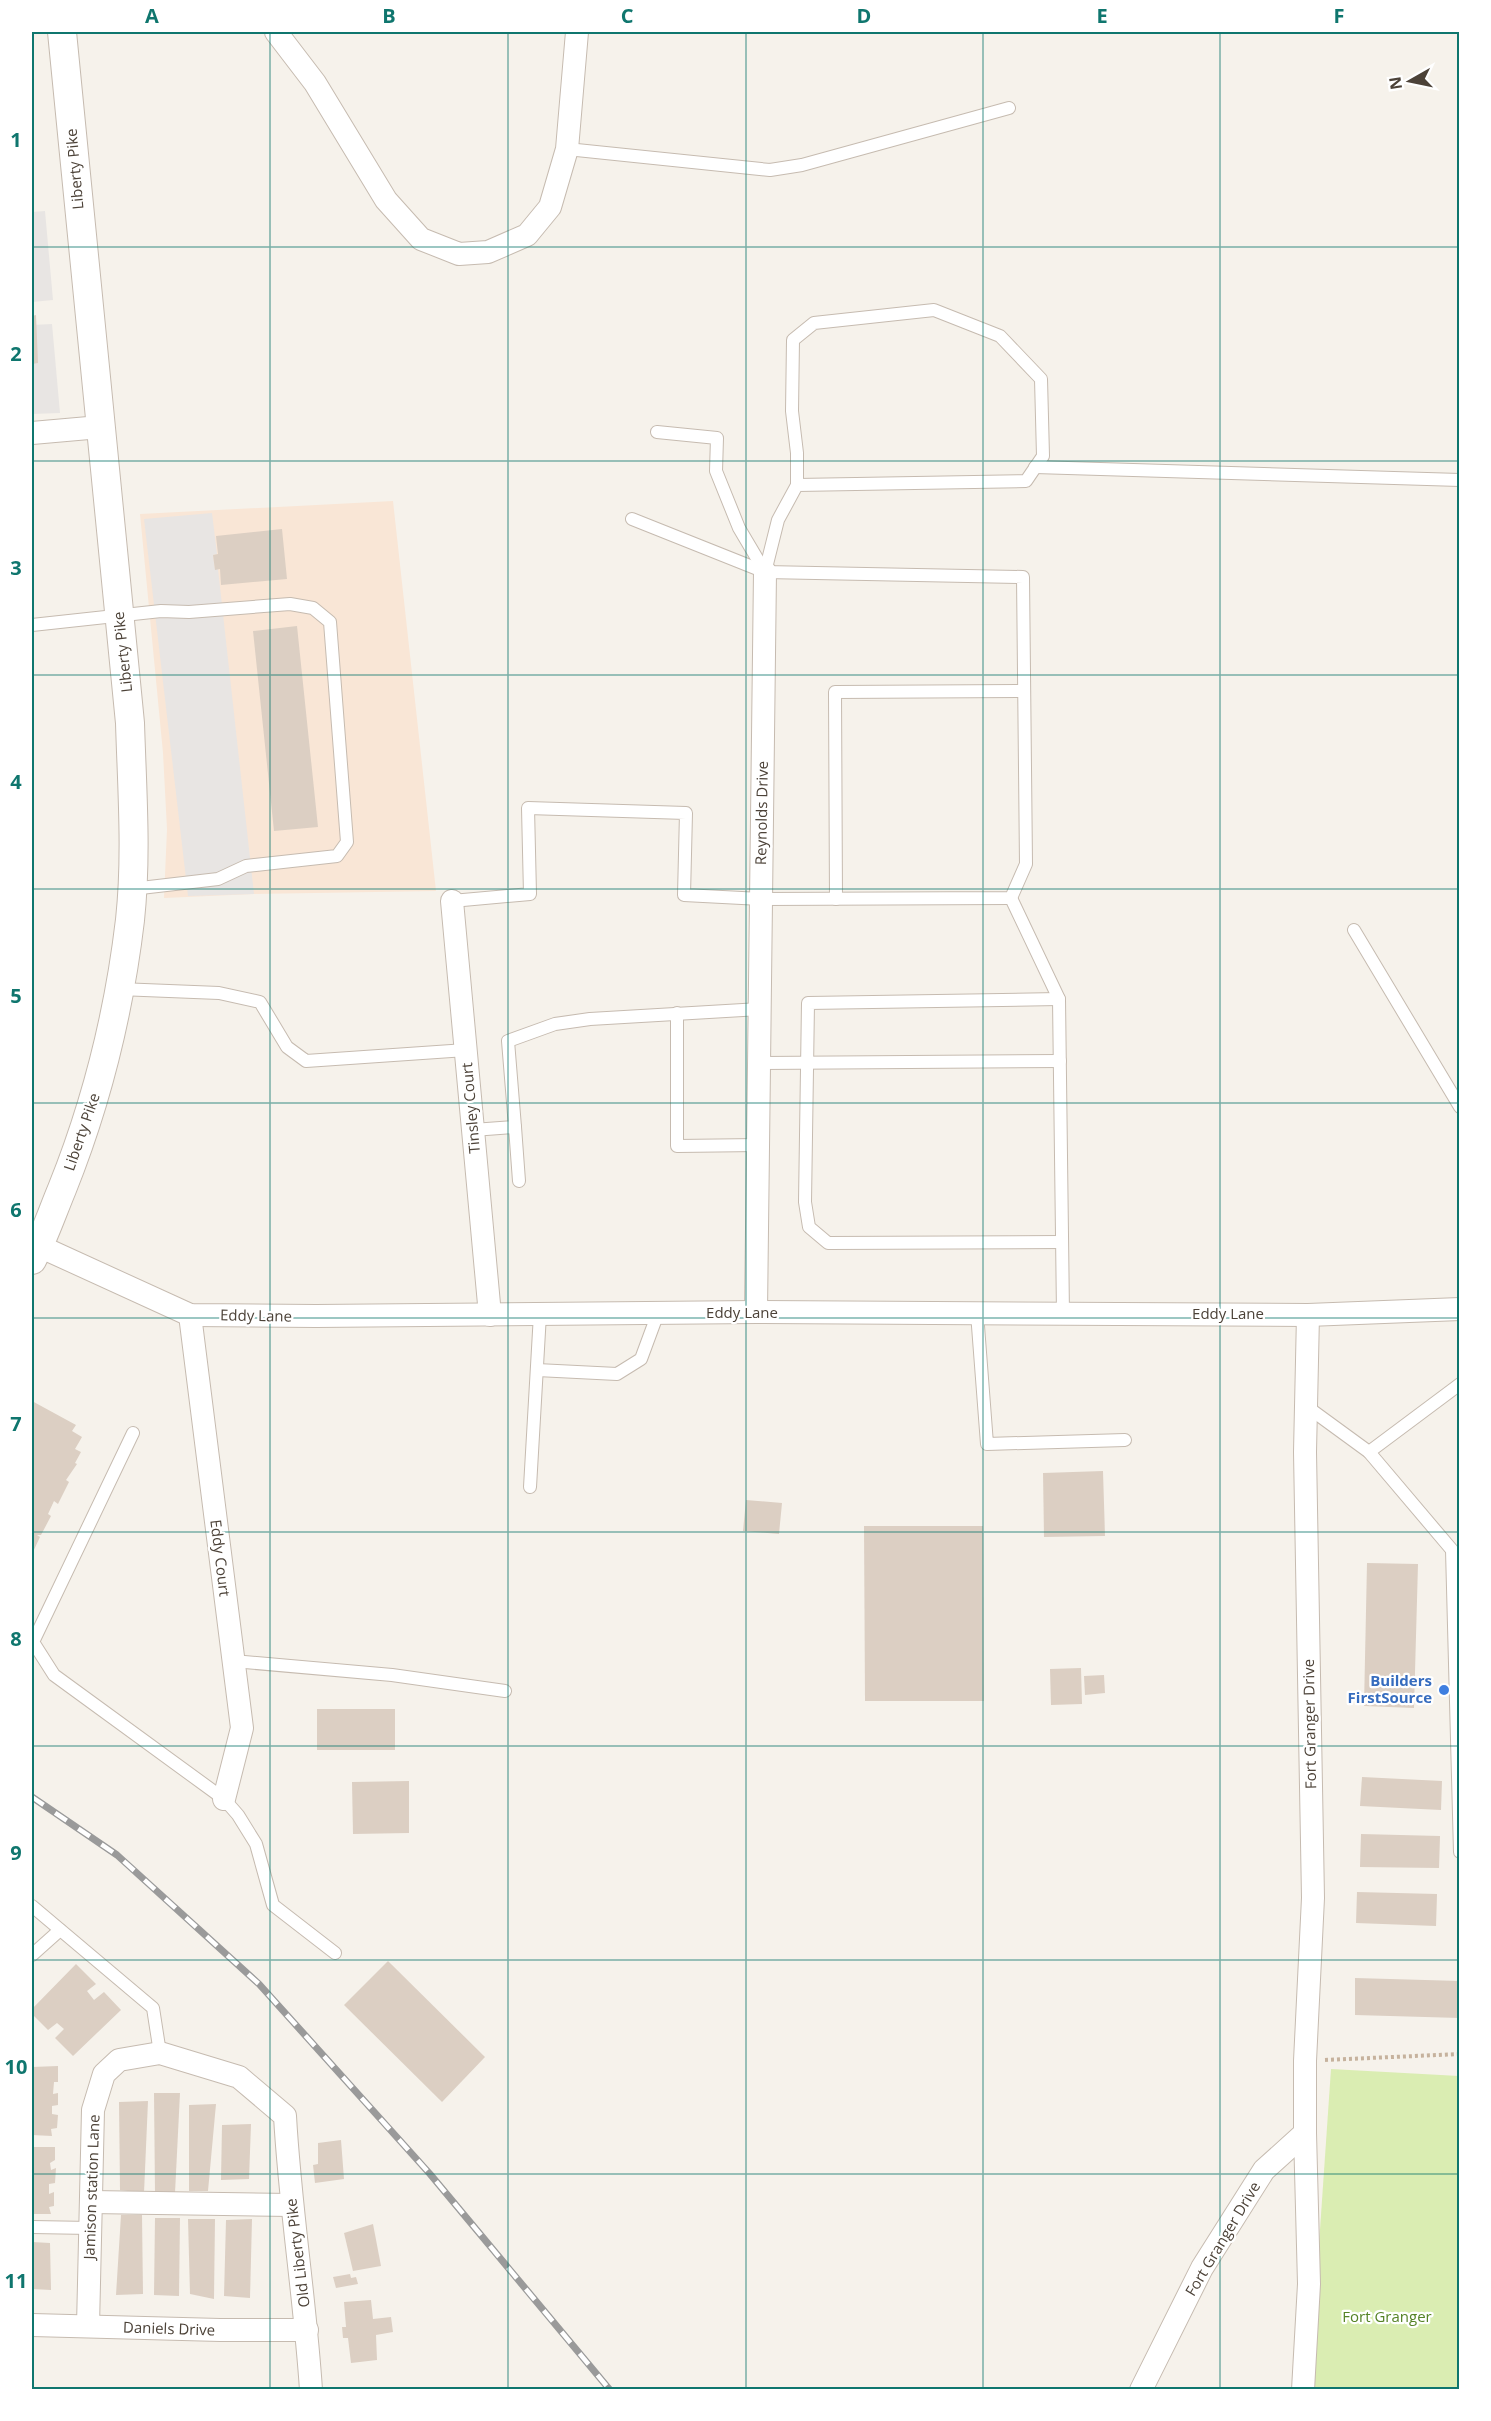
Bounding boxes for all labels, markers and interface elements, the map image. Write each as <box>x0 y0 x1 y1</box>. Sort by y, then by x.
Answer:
text: A <box>145 2 159 29</box>
text: B <box>382 2 396 29</box>
text: C <box>621 2 634 29</box>
text: D <box>857 2 871 29</box>
text: E <box>1096 2 1108 29</box>
text: F <box>1334 2 1344 29</box>
north arrow <box>1380 51 1440 111</box>
text: N <box>1383 75 1407 91</box>
text: 1 <box>10 126 22 153</box>
street label: Liberty Pike <box>61 128 88 210</box>
text: 2 <box>10 340 22 367</box>
text: 3 <box>10 554 22 581</box>
street label: Liberty Pike <box>108 611 136 694</box>
street label: Reynolds Drive <box>750 761 772 865</box>
text: 4 <box>10 768 22 795</box>
text: 5 <box>10 982 22 1009</box>
street label: Tinsley Court <box>456 1062 484 1154</box>
street label: Liberty Pike <box>58 1090 104 1173</box>
text: 6 <box>10 1196 22 1223</box>
street label: Eddy Lane <box>706 1302 778 1322</box>
street label: Eddy Lane <box>1192 1303 1264 1323</box>
street label: Eddy Lane <box>220 1304 292 1326</box>
text: 7 <box>10 1410 22 1437</box>
street label: Eddy Court <box>206 1518 236 1597</box>
text: 8 <box>10 1625 22 1652</box>
street label: Fort Granger Drive <box>1298 1659 1320 1789</box>
place label: Builders FirstSource <box>1348 1670 1432 1707</box>
marker: Builders FirstSource <box>1437 1683 1451 1697</box>
text: 9 <box>10 1839 22 1866</box>
text: 10 <box>5 2053 27 2080</box>
street label: Jamison station Lane <box>78 2114 104 2262</box>
street label: Fort Granger Drive <box>1180 2178 1264 2299</box>
street label: Old Liberty Pike <box>280 2197 314 2309</box>
text: 11 <box>5 2267 27 2294</box>
park label: Fort Granger <box>1342 2306 1432 2326</box>
street label: Daniels Drive <box>123 2316 215 2340</box>

